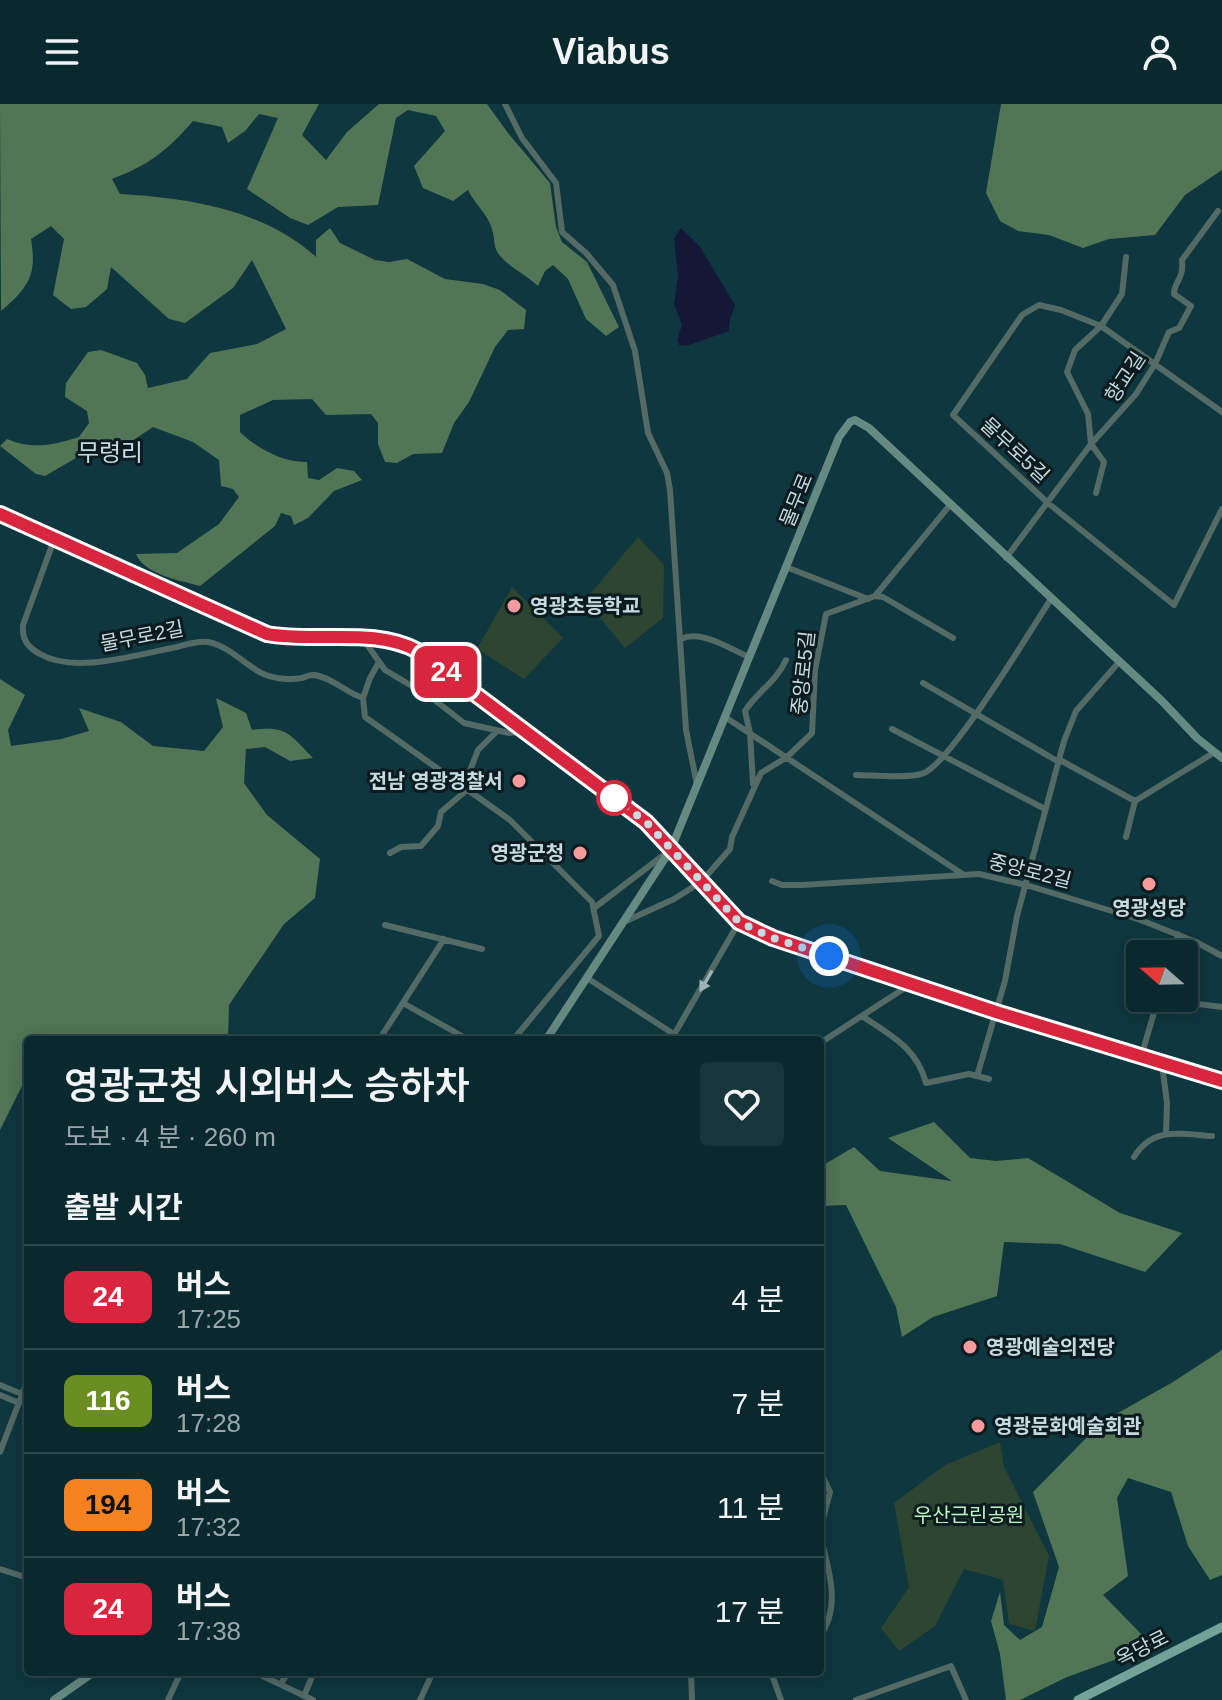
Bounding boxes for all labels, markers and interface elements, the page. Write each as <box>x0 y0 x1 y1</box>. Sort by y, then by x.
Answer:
icon: menu <box>40 30 84 74</box>
icon: person <box>1138 30 1182 74</box>
text: Viabus <box>552 31 670 72</box>
street label: 향교길 <box>1101 348 1149 406</box>
street label: 물무로5길 <box>977 413 1053 487</box>
district label: 무령리 <box>77 439 143 466</box>
street label: 물무로 <box>775 470 817 530</box>
place label: 영광초등학교 <box>530 595 640 617</box>
marker: 영광초등학교 <box>505 597 523 615</box>
street label: 물무로2길 <box>98 617 186 655</box>
street label: 중앙로5길 <box>788 630 818 716</box>
line badge: 24 <box>410 646 482 698</box>
text: 24 <box>430 656 462 687</box>
place label: 전남 영광경찰서 <box>369 770 503 792</box>
marker: 전남 영광경찰서 <box>510 772 528 790</box>
unlabelled marker <box>597 781 631 815</box>
place label: 영광군청 <box>490 842 564 864</box>
marker: 영광군청 <box>571 844 589 862</box>
street label: 중앙로2길 <box>986 850 1074 892</box>
marker: 영광성당 <box>1140 875 1158 893</box>
place label: 영광성당 <box>1112 897 1186 919</box>
your location <box>809 936 849 976</box>
north arrow <box>1126 940 1198 1012</box>
map controls <box>1126 940 1198 1012</box>
one-way arrow <box>699 970 713 993</box>
button: heart <box>700 1062 784 1146</box>
text: 영광군청 시외버스 승하차 <box>64 1065 470 1107</box>
text: 도보 · 4 분 · 260 m <box>64 1122 276 1152</box>
text: 출발 시간 <box>64 1191 183 1224</box>
text: 버스 <box>176 1268 231 1301</box>
text: 24 <box>92 1281 124 1312</box>
text: 4 분 <box>731 1283 784 1316</box>
text: 17:25 <box>176 1304 241 1334</box>
place label: 영광예술의전당 <box>986 1336 1115 1358</box>
marker: 영광예술의전당 <box>961 1338 979 1356</box>
text: 버스 <box>176 1372 231 1405</box>
text: 116 <box>85 1385 131 1416</box>
text: 7 분 <box>731 1387 784 1420</box>
text: 17:28 <box>176 1408 241 1438</box>
place label: 영광문화예술회관 <box>994 1415 1142 1437</box>
marker: 영광문화예술회관 <box>969 1417 987 1435</box>
text: 버스 <box>176 1476 231 1509</box>
text: 194 <box>85 1489 131 1520</box>
text: 11 분 <box>717 1491 784 1524</box>
park label: 우산근린공원 <box>914 1504 1024 1526</box>
text: 17:32 <box>176 1512 241 1542</box>
text: 버스 <box>176 1580 231 1613</box>
text: 24 <box>92 1593 124 1624</box>
text: 17 분 <box>715 1595 784 1628</box>
text: 17:38 <box>176 1616 241 1646</box>
street label: 옥당로 <box>1112 1626 1172 1670</box>

